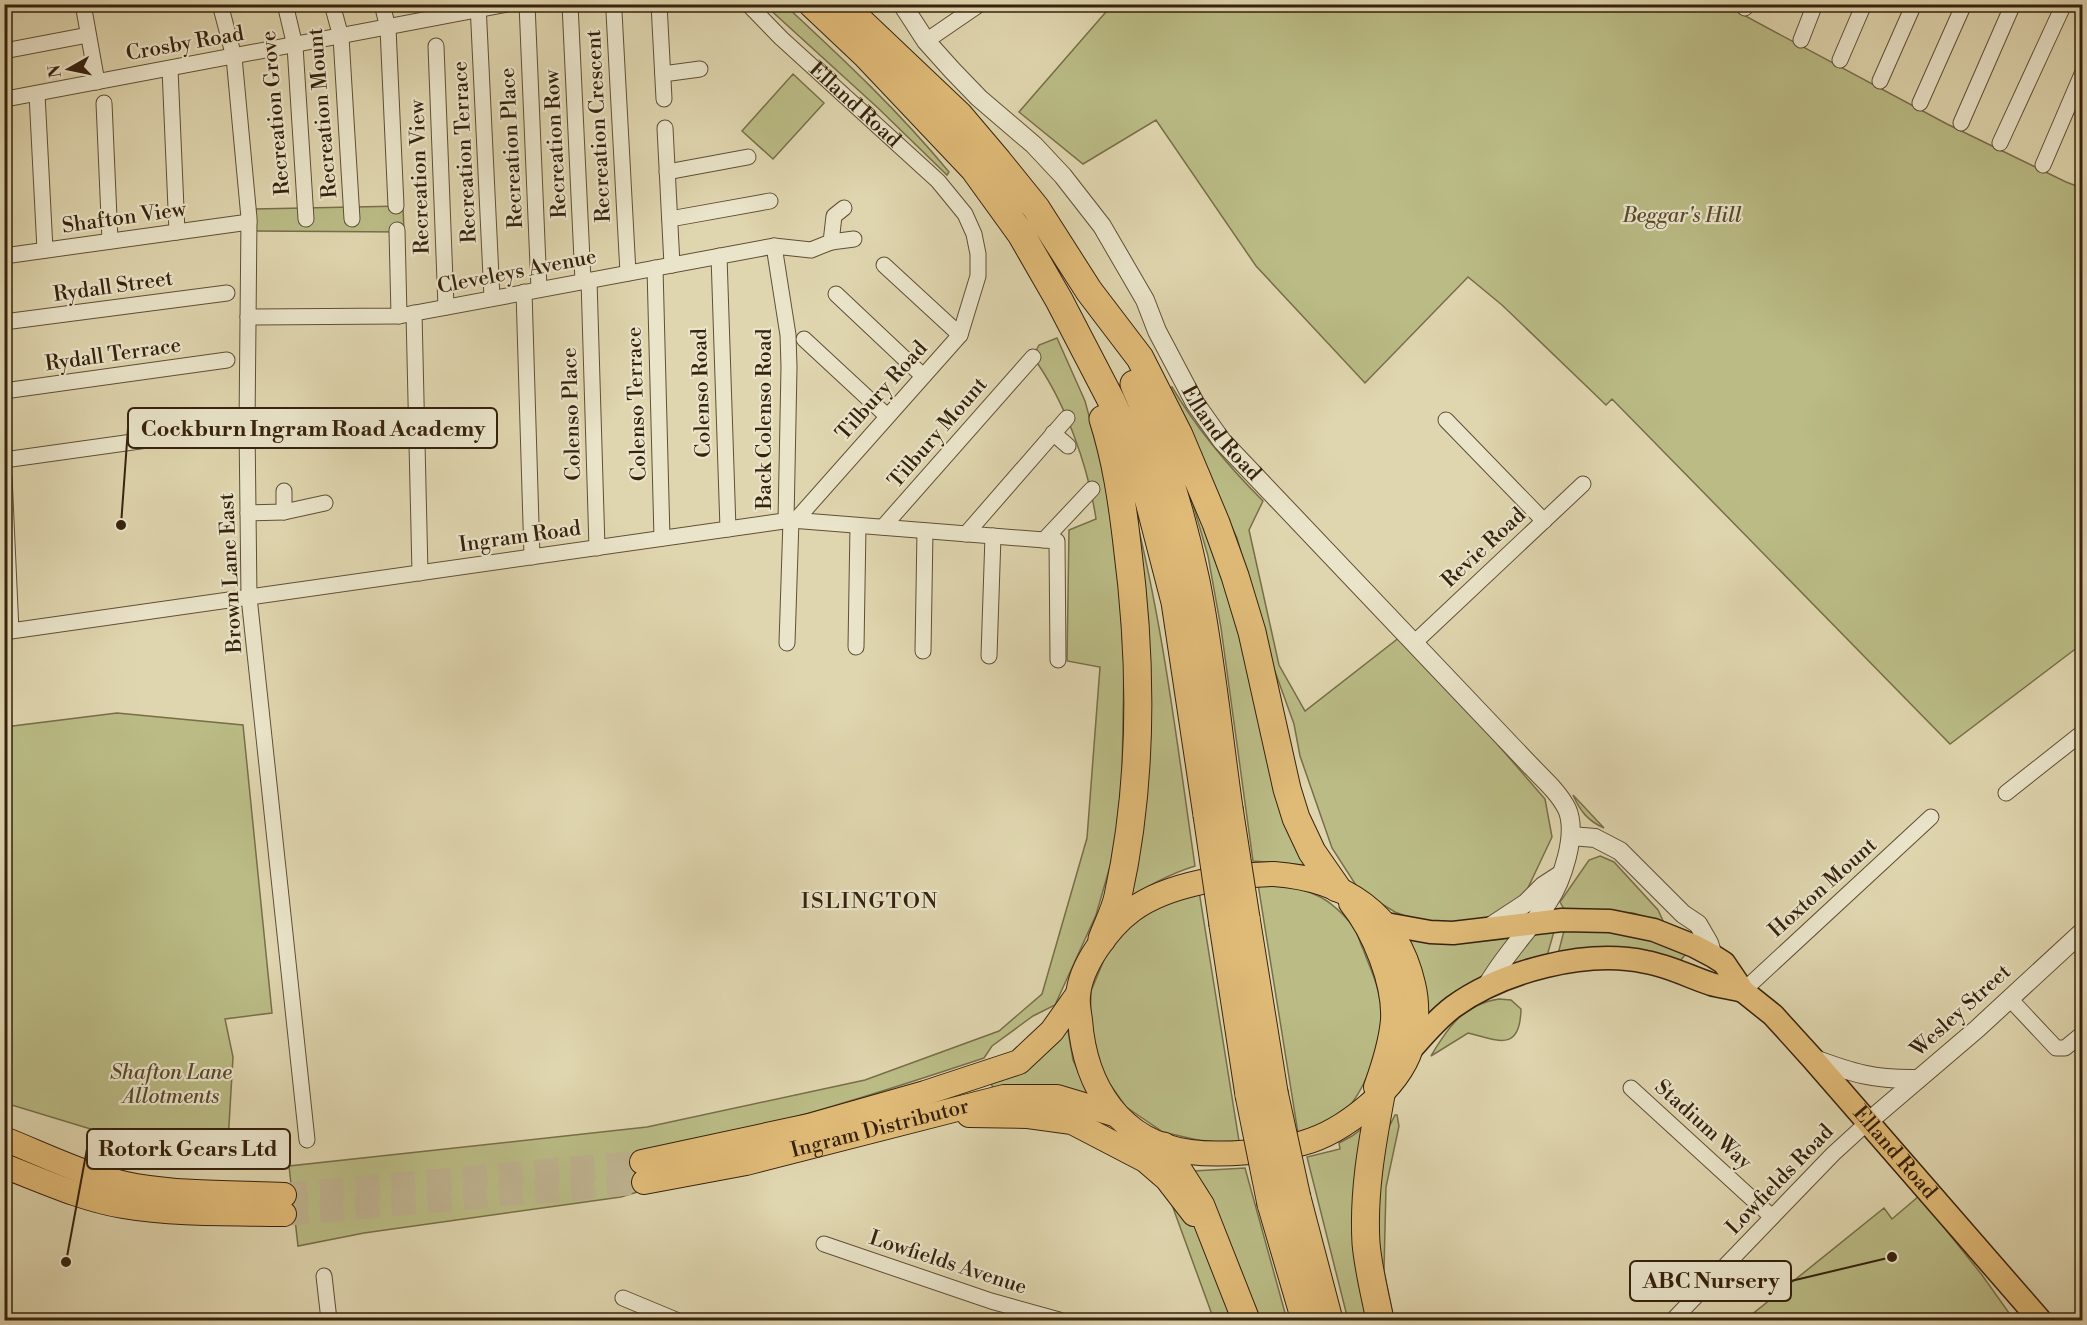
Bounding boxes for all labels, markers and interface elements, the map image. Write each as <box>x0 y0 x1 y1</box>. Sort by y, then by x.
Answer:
street label: Crosby Road <box>124 21 246 67</box>
street label: Recreation Mount <box>303 26 343 199</box>
street label: Recreation Crescent <box>581 28 617 223</box>
street label: Recreation Grove <box>256 30 296 196</box>
north arrow <box>39 39 99 99</box>
street label: Elland Road <box>803 57 906 153</box>
street label: Recreation Terrace <box>447 60 483 244</box>
text: N <box>44 63 66 79</box>
street label: Recreation Place <box>495 67 529 229</box>
street label: Recreation Row <box>539 68 573 219</box>
street label: Recreation View <box>404 99 436 255</box>
street label: Shafton View <box>60 196 188 240</box>
park label: Beggar's Hill <box>1621 203 1742 229</box>
street label: Cleveleys Avenue <box>435 244 599 300</box>
street label: Rydall Street <box>52 266 175 308</box>
street label: Colenso Terrace <box>621 326 653 482</box>
street label: Colenso Road <box>687 328 717 458</box>
street label: Back Colenso Road <box>752 328 778 510</box>
street label: Rydall Terrace <box>43 333 183 377</box>
street label: Tilbury Road <box>831 336 933 446</box>
street label: Colenso Place <box>557 347 587 481</box>
street label: Tilbury Mount <box>883 372 994 494</box>
street label: Elland Road <box>1175 381 1266 487</box>
callout: Cockburn Ingram Road Academy <box>128 408 497 448</box>
text: Cockburn Ingram Road Academy <box>141 416 486 443</box>
street label: Brown Lane East <box>214 492 248 655</box>
street label: Revie Road <box>1436 502 1532 594</box>
street label: Ingram Road <box>457 516 583 558</box>
street label: Hoxton Mount <box>1763 832 1883 943</box>
district label: ISLINGTON <box>801 888 939 915</box>
street label: Wesley Street <box>1905 959 2017 1063</box>
park label: Shafton Lane Allotments <box>110 1060 232 1110</box>
street label: Stadium Way <box>1649 1074 1758 1176</box>
street label: Ingram Distributor <box>788 1093 972 1164</box>
street label: Elland Road <box>1847 1101 1942 1205</box>
street label: Lowfields Road <box>1721 1119 1839 1241</box>
callout: Rotork Gears Ltd <box>87 1129 290 1169</box>
text: Rotork Gears Ltd <box>98 1136 278 1163</box>
street label: Lowfields Avenue <box>866 1225 1030 1301</box>
callout: ABC Nursery <box>1630 1261 1791 1301</box>
text: ABC Nursery <box>1641 1268 1781 1295</box>

